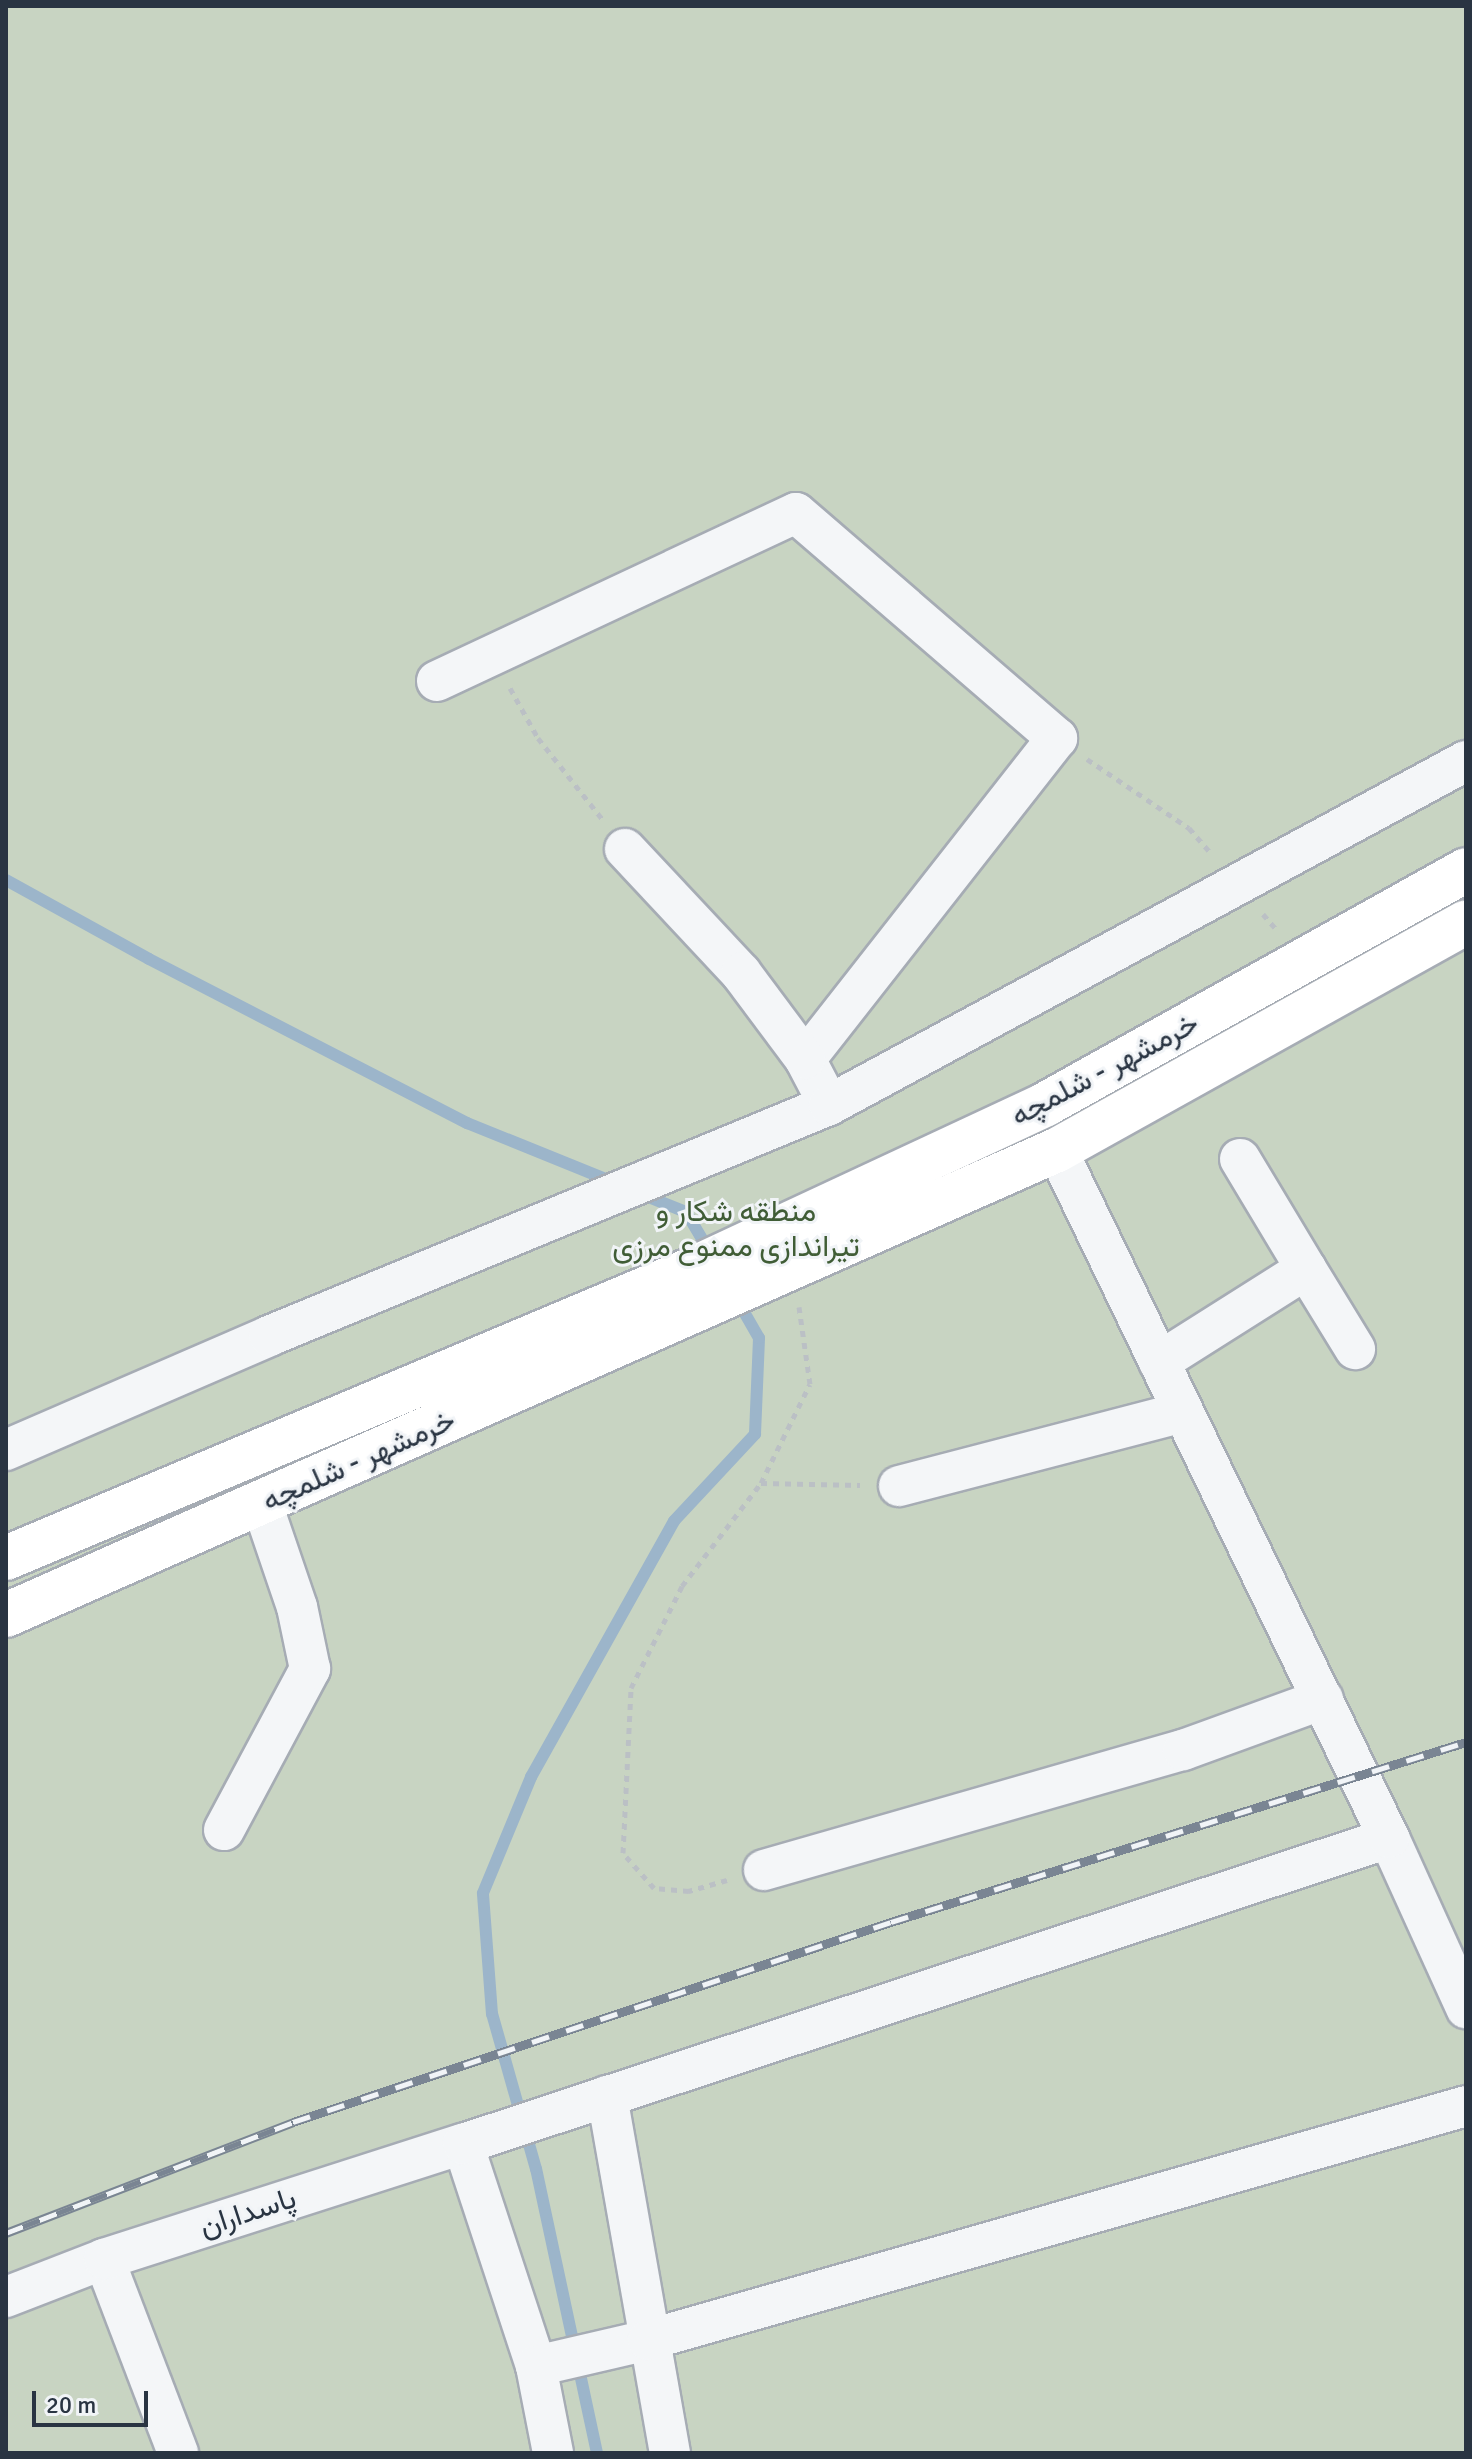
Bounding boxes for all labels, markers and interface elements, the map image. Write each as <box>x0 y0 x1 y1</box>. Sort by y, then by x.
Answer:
street label: خرمشهر - شلمچه <box>1005 1005 1205 1135</box>
park label: منطقه شکار و تیراندازی ممنوع مرزی <box>612 1194 860 1264</box>
street label: خرمشهر - شلمچه <box>257 1402 461 1520</box>
street label: پاسداران <box>195 2181 301 2245</box>
scale bar <box>36 2375 152 2425</box>
text: 20 m <box>46 2390 96 2420</box>

